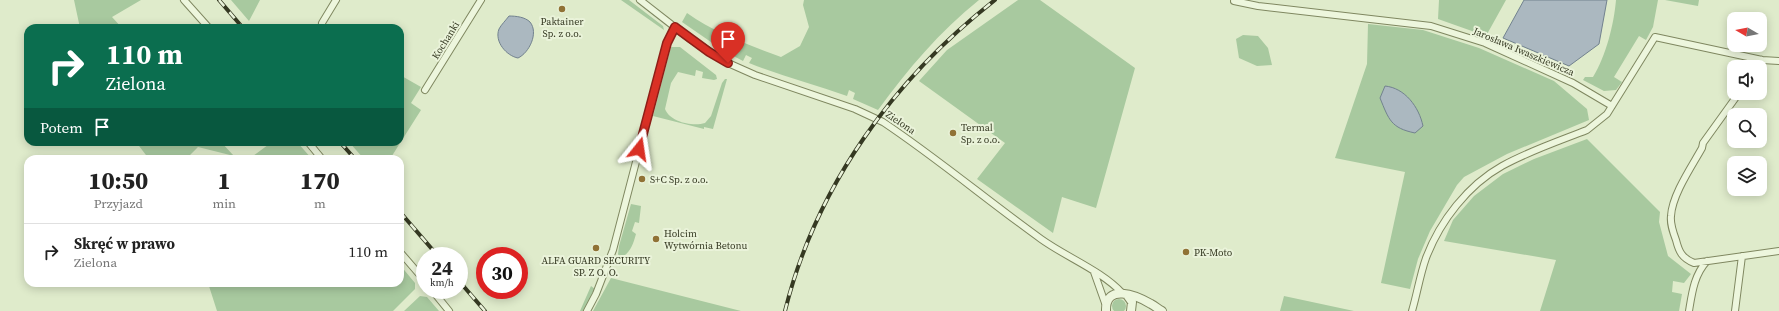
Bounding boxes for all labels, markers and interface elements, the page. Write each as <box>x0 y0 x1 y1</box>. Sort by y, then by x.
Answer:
marker: Paktainer Sp. z o.o. <box>557 4 567 14</box>
north arrow <box>1727 12 1767 52</box>
map controls <box>1727 12 1767 196</box>
place label: Paktainer Sp. z o.o. <box>540 15 584 40</box>
street label: Kochanki <box>429 19 462 62</box>
pin <box>711 22 745 63</box>
street label: Jarosława Iwaszkiewicza <box>1470 24 1577 79</box>
icon: arrive <box>717 28 739 50</box>
text: 110 m <box>106 35 183 73</box>
icon: right <box>40 40 92 92</box>
button: sound <box>1727 60 1767 100</box>
text: Zielona <box>106 71 166 96</box>
street label: Zielona <box>883 108 919 138</box>
button: search <box>1727 108 1767 148</box>
icon: arrive <box>91 116 113 138</box>
text: Potem <box>40 117 83 138</box>
place label: Termal Sp. z o.o. <box>961 121 1000 146</box>
position arrow <box>618 128 660 170</box>
marker: Termal Sp. z o.o. <box>948 128 958 138</box>
button: layers <box>1727 156 1767 196</box>
text: 10:50 <box>88 164 148 197</box>
text: 1 <box>218 164 231 197</box>
text: 170 <box>300 164 340 197</box>
place label: S+C Sp. z o.o. <box>650 173 708 186</box>
marker: S+C Sp. z o.o. <box>637 174 647 184</box>
text: Przyjazd <box>94 195 143 212</box>
text: min <box>212 195 236 212</box>
text: m <box>314 195 326 212</box>
place label: Holcim Wytwórnia Betonu <box>664 227 748 252</box>
text: Skręć w prawo <box>74 233 175 254</box>
marker: Holcim Wytwórnia Betonu <box>651 234 661 244</box>
icon: right <box>40 241 62 263</box>
text: 110 m <box>348 241 388 262</box>
marker: ALFA GUARD SECURITY SP. Z O. O. <box>591 243 601 253</box>
place label: PK-Moto <box>1194 246 1233 259</box>
speed limit sign: 30 <box>476 247 528 299</box>
marker: PK-Moto <box>1181 247 1191 257</box>
text: Zielona <box>74 254 117 271</box>
text: 24 <box>431 254 453 282</box>
place label: ALFA GUARD SECURITY SP. Z O. O. <box>542 254 651 279</box>
text: km/h <box>430 276 454 289</box>

